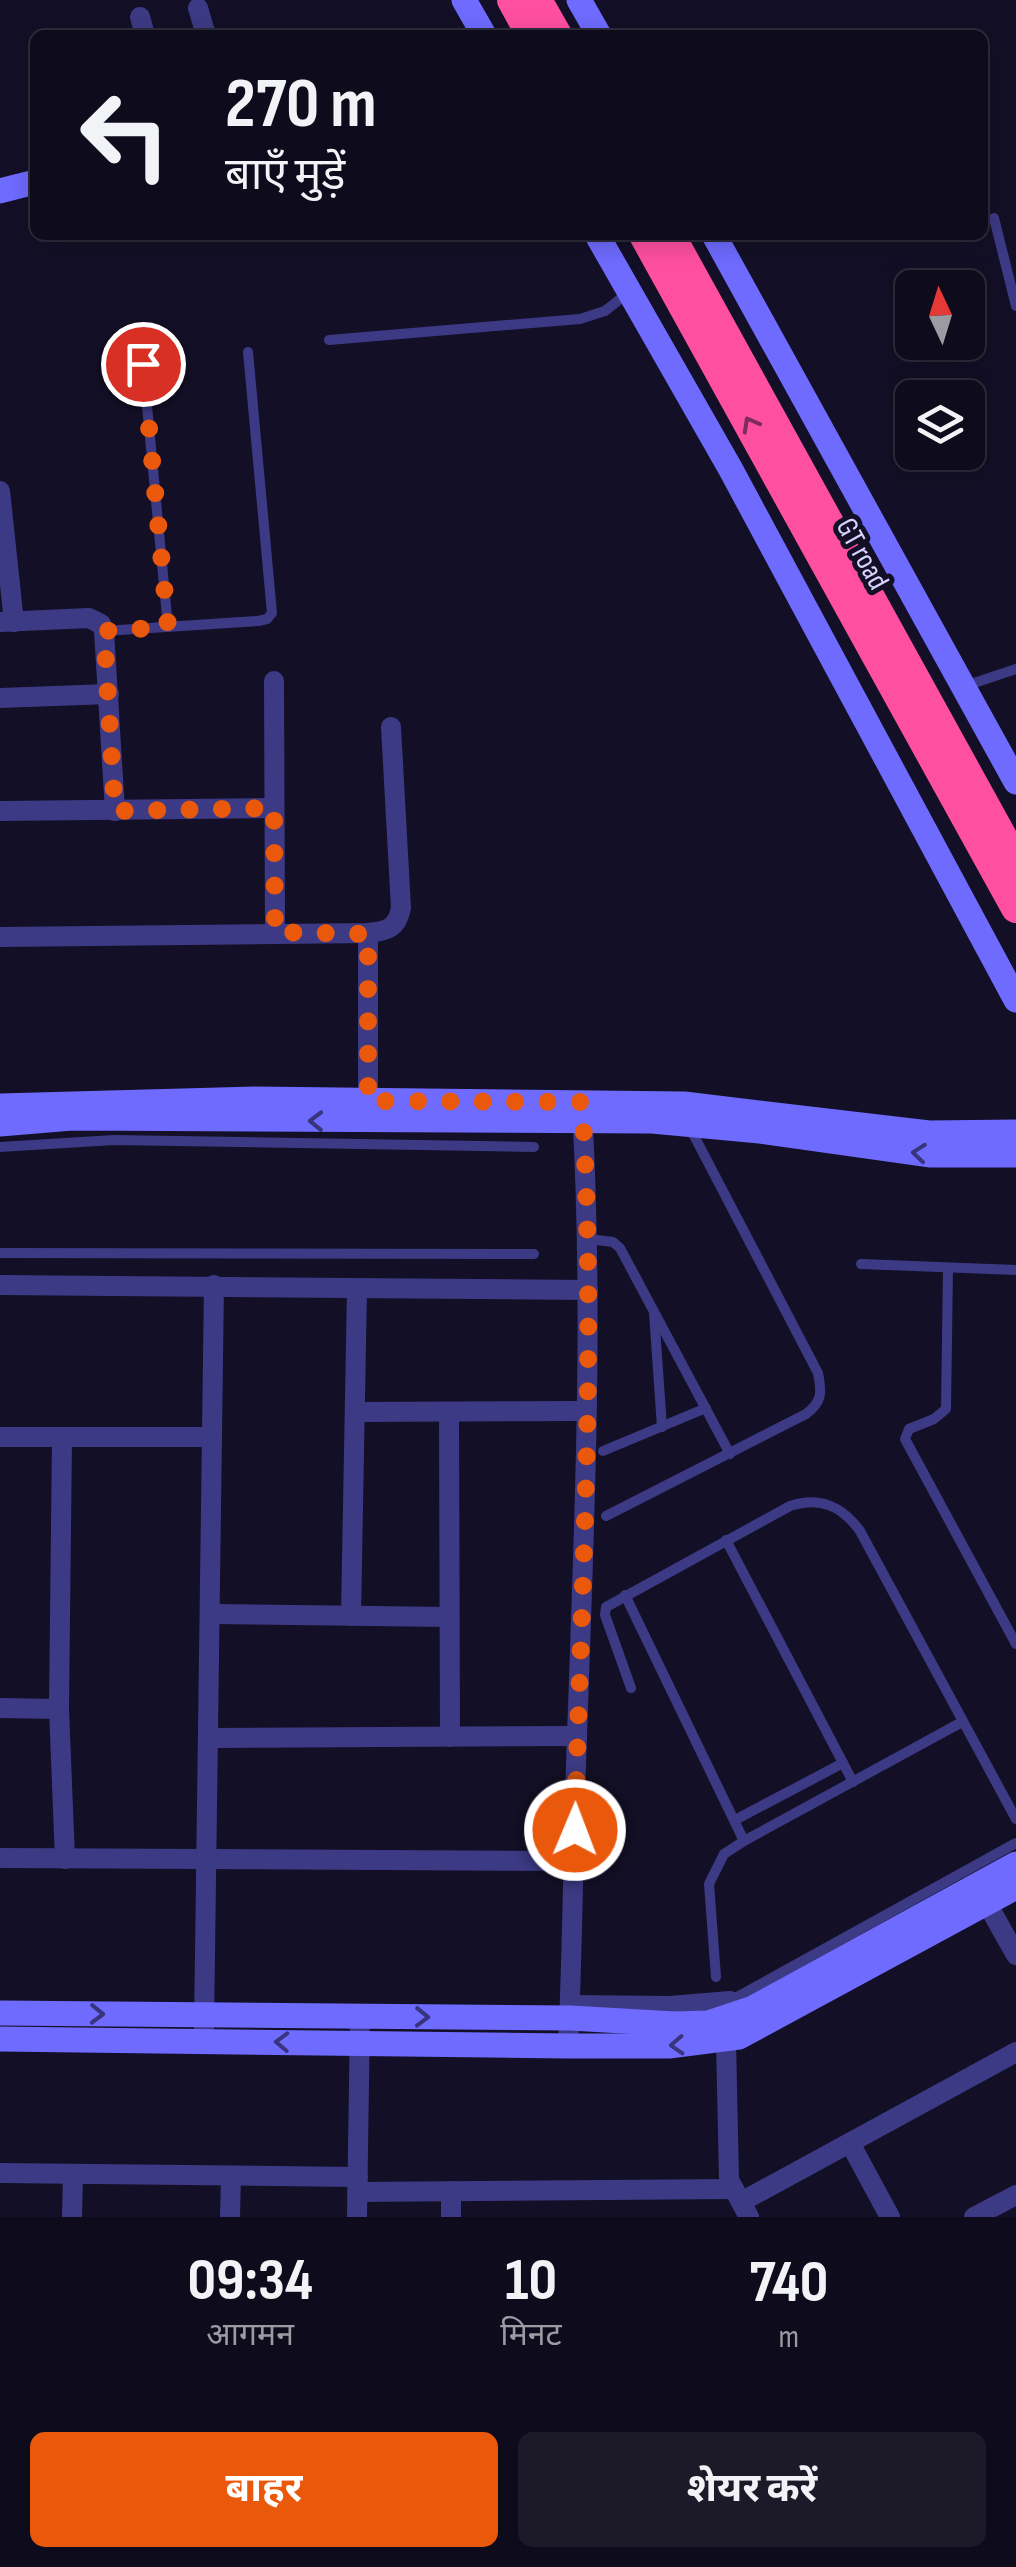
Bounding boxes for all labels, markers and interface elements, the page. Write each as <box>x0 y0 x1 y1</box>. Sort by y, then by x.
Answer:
text: 270 m <box>225 63 377 147</box>
icon: left <box>60 70 190 200</box>
text: बाएँ मुड़ें <box>225 148 345 203</box>
north arrow <box>895 270 985 360</box>
map controls <box>895 270 985 470</box>
pin <box>101 322 186 407</box>
icon: arrive <box>116 337 171 392</box>
button: layers <box>895 380 985 470</box>
one-way arrow <box>742 417 762 435</box>
street label: GT road <box>828 512 896 596</box>
one-way arrow <box>307 1110 322 1132</box>
one-way arrow <box>910 1143 926 1164</box>
position arrow <box>523 1778 627 1882</box>
one-way arrow <box>90 2004 106 2025</box>
one-way arrow <box>415 2006 431 2027</box>
one-way arrow <box>274 2032 290 2053</box>
one-way arrow <box>669 2034 685 2055</box>
text: 09:34 <box>188 2245 313 2317</box>
text: 10 <box>505 2245 557 2317</box>
text: 740 <box>749 2247 828 2319</box>
text: आगमन <box>206 2316 294 2355</box>
text: मिनट <box>500 2316 562 2355</box>
text: m <box>779 2318 799 2357</box>
button: बाहर <box>30 2432 498 2547</box>
button: शेयर करें <box>518 2432 986 2547</box>

